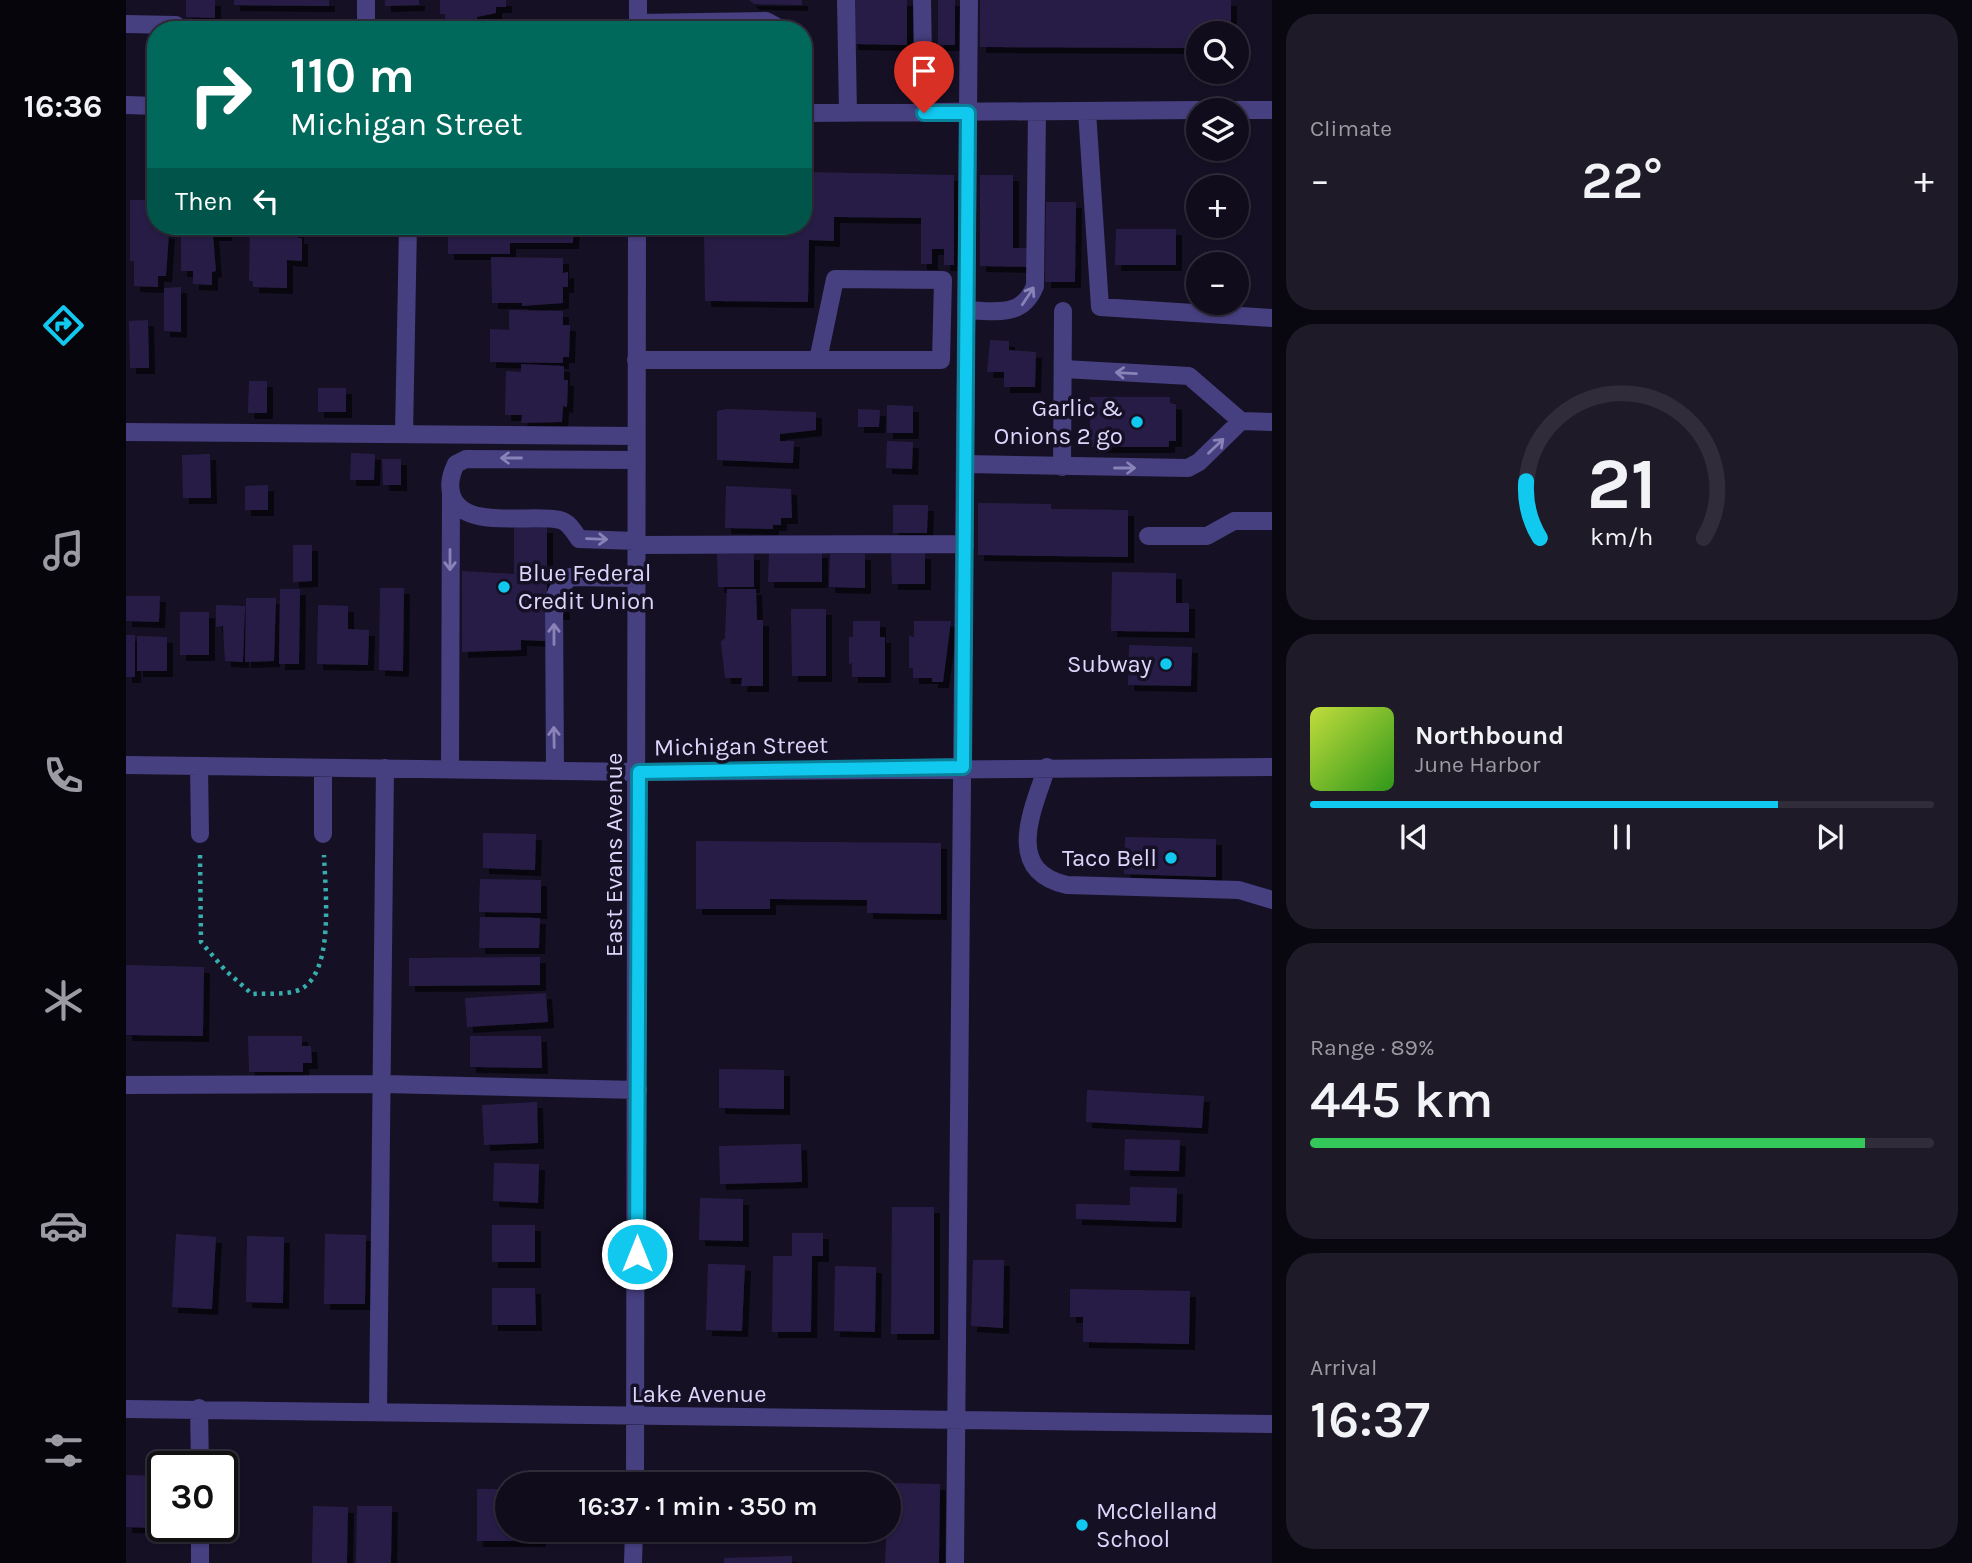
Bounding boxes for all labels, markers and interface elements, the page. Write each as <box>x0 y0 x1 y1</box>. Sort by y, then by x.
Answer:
map controls <box>1186 21 1249 315</box>
button: search <box>1186 21 1249 84</box>
pin <box>894 41 954 113</box>
text: 110 m <box>290 47 415 104</box>
icon: right <box>175 49 266 140</box>
icon: arrive <box>905 52 943 90</box>
text: 16:36 <box>24 88 102 125</box>
button: layers <box>1186 98 1249 161</box>
text: Michigan Street <box>290 106 522 143</box>
text: Climate <box>1310 115 1392 142</box>
text: 22° <box>1581 150 1663 211</box>
text: − <box>1310 158 1330 203</box>
text: + <box>1914 158 1934 203</box>
button: + <box>1186 175 1249 238</box>
icon: left <box>247 182 285 220</box>
text: Then <box>175 186 233 217</box>
button: − <box>1186 252 1249 315</box>
one-way arrow <box>1022 287 1036 307</box>
icon: directions <box>39 301 88 350</box>
one-way arrow <box>1115 366 1138 379</box>
place label: Garlic & Onions 2 go <box>994 394 1123 450</box>
marker: Garlic & Onions 2 go <box>1129 414 1145 430</box>
one-way arrow <box>1207 437 1224 454</box>
text: 21 <box>1587 441 1657 526</box>
one-way arrow <box>499 451 522 465</box>
one-way arrow <box>1113 461 1136 474</box>
text: km/h <box>1590 521 1654 550</box>
icon: music <box>39 526 88 575</box>
one-way arrow <box>585 533 608 546</box>
one-way arrow <box>444 549 457 572</box>
place label: Blue Federal Credit Union <box>518 559 655 615</box>
marker: Blue Federal Credit Union <box>496 579 512 595</box>
one-way arrow <box>547 622 561 645</box>
place label: Subway <box>1067 650 1152 678</box>
marker: Subway <box>1158 656 1174 672</box>
text: Northbound <box>1415 720 1564 751</box>
one-way arrow <box>547 725 561 748</box>
street label: Michigan Street <box>654 730 828 762</box>
icon: phone <box>39 751 88 800</box>
text: June Harbor <box>1415 751 1540 778</box>
street label: East Evans Avenue <box>600 753 628 957</box>
icon: previous <box>1395 818 1433 856</box>
icon: pause <box>1603 818 1641 856</box>
icon: next <box>1811 818 1849 856</box>
place label: Taco Bell <box>1062 844 1157 872</box>
marker: Taco Bell <box>1163 850 1179 866</box>
icon: climate <box>39 976 88 1025</box>
text: Range · 89% <box>1310 1034 1435 1061</box>
text: 445 km <box>1310 1069 1493 1130</box>
icon: car <box>39 1201 88 1250</box>
position arrow <box>600 1217 674 1291</box>
text: Arrival <box>1310 1354 1377 1381</box>
street label: Lake Avenue <box>632 1380 766 1408</box>
text: 16:37 <box>1310 1389 1430 1450</box>
icon: filters <box>39 1426 88 1475</box>
speed limit sign: 30 <box>147 1451 238 1542</box>
text: 16:37 · 1 min · 350 m <box>578 1491 818 1522</box>
place label: McClelland School <box>1096 1497 1218 1553</box>
marker: McClelland School <box>1074 1517 1090 1533</box>

